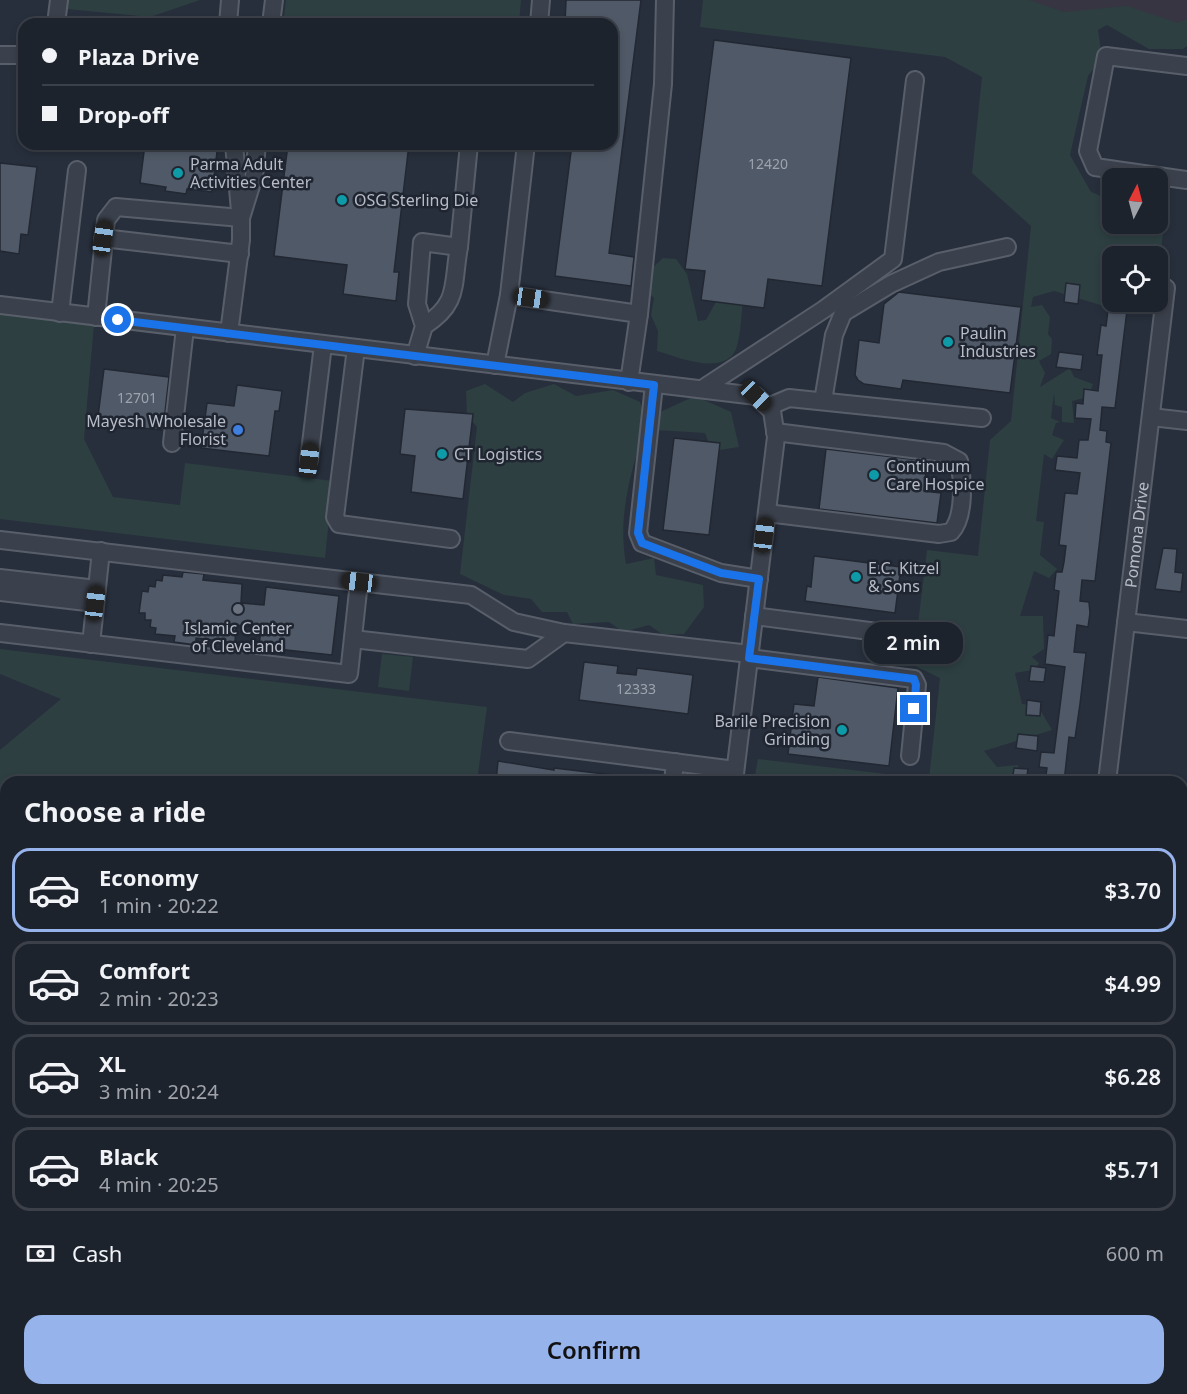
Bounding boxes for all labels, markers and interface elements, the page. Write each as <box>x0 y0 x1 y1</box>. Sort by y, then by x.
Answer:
text: Plaza Drive <box>78 41 199 71</box>
text: Drop-off <box>78 99 169 129</box>
place label: Parma Adult Activities Center <box>190 153 312 193</box>
house number: 12420 <box>748 154 788 173</box>
marker: Parma Adult Activities Center <box>171 166 185 180</box>
north arrow <box>1102 168 1168 234</box>
map controls <box>1102 168 1168 312</box>
place label: OSG Sterling Die <box>354 189 478 211</box>
marker: OSG Sterling Die <box>335 193 349 207</box>
car <box>92 219 114 257</box>
button: locate <box>1102 246 1168 312</box>
car <box>512 287 550 309</box>
route start <box>104 306 131 333</box>
place label: Paulin Industries <box>960 322 1036 362</box>
marker: Paulin Industries <box>941 335 955 349</box>
car <box>737 377 775 415</box>
house number: 12701 <box>117 388 157 407</box>
place label: Mayesh Wholesale Florist <box>86 410 226 450</box>
marker: Mayesh Wholesale Florist <box>231 423 245 437</box>
car <box>298 441 320 479</box>
place label: CT Logistics <box>454 443 542 465</box>
marker: CT Logistics <box>435 447 449 461</box>
place label: Continuum Care Hospice <box>886 455 984 495</box>
marker: Continuum Care Hospice <box>867 468 881 482</box>
street label: Pomona Drive <box>1119 480 1154 589</box>
car <box>753 516 775 554</box>
place label: E.C. Kitzel & Sons <box>868 557 939 597</box>
marker: E.C. Kitzel & Sons <box>849 570 863 584</box>
car <box>340 571 378 593</box>
car <box>84 584 106 622</box>
marker: Islamic Center of Cleveland <box>231 602 245 616</box>
place label: Islamic Center of Cleveland <box>184 617 292 657</box>
callout: 2 min <box>864 622 964 664</box>
text: 2 min <box>886 629 941 656</box>
house number: 12333 <box>616 679 656 698</box>
route end <box>900 695 927 722</box>
place label: Barile Precision Grinding <box>714 710 830 750</box>
marker: Barile Precision Grinding <box>835 723 849 737</box>
text: Choose a ride <box>24 793 206 830</box>
text: Economy <box>99 862 198 892</box>
icon: car <box>27 863 81 917</box>
text: $3.70 <box>1105 875 1161 905</box>
text: 1 min · 20:22 <box>99 892 219 919</box>
text: Comfort <box>99 955 190 985</box>
icon: car <box>27 956 81 1010</box>
text: $4.99 <box>1105 968 1161 998</box>
text: 2 min · 20:23 <box>99 985 219 1012</box>
text: XL <box>99 1048 126 1078</box>
icon: car <box>27 1049 81 1103</box>
text: $6.28 <box>1105 1061 1161 1091</box>
text: 3 min · 20:24 <box>99 1078 219 1105</box>
text: Black <box>99 1141 158 1171</box>
icon: car <box>27 1142 81 1196</box>
text: $5.71 <box>1105 1154 1161 1184</box>
text: 4 min · 20:25 <box>99 1171 219 1198</box>
icon: cash <box>24 1237 57 1270</box>
text: Cash <box>72 1238 122 1268</box>
text: 600 m <box>1106 1240 1164 1267</box>
button: Confirm <box>24 1315 1164 1384</box>

